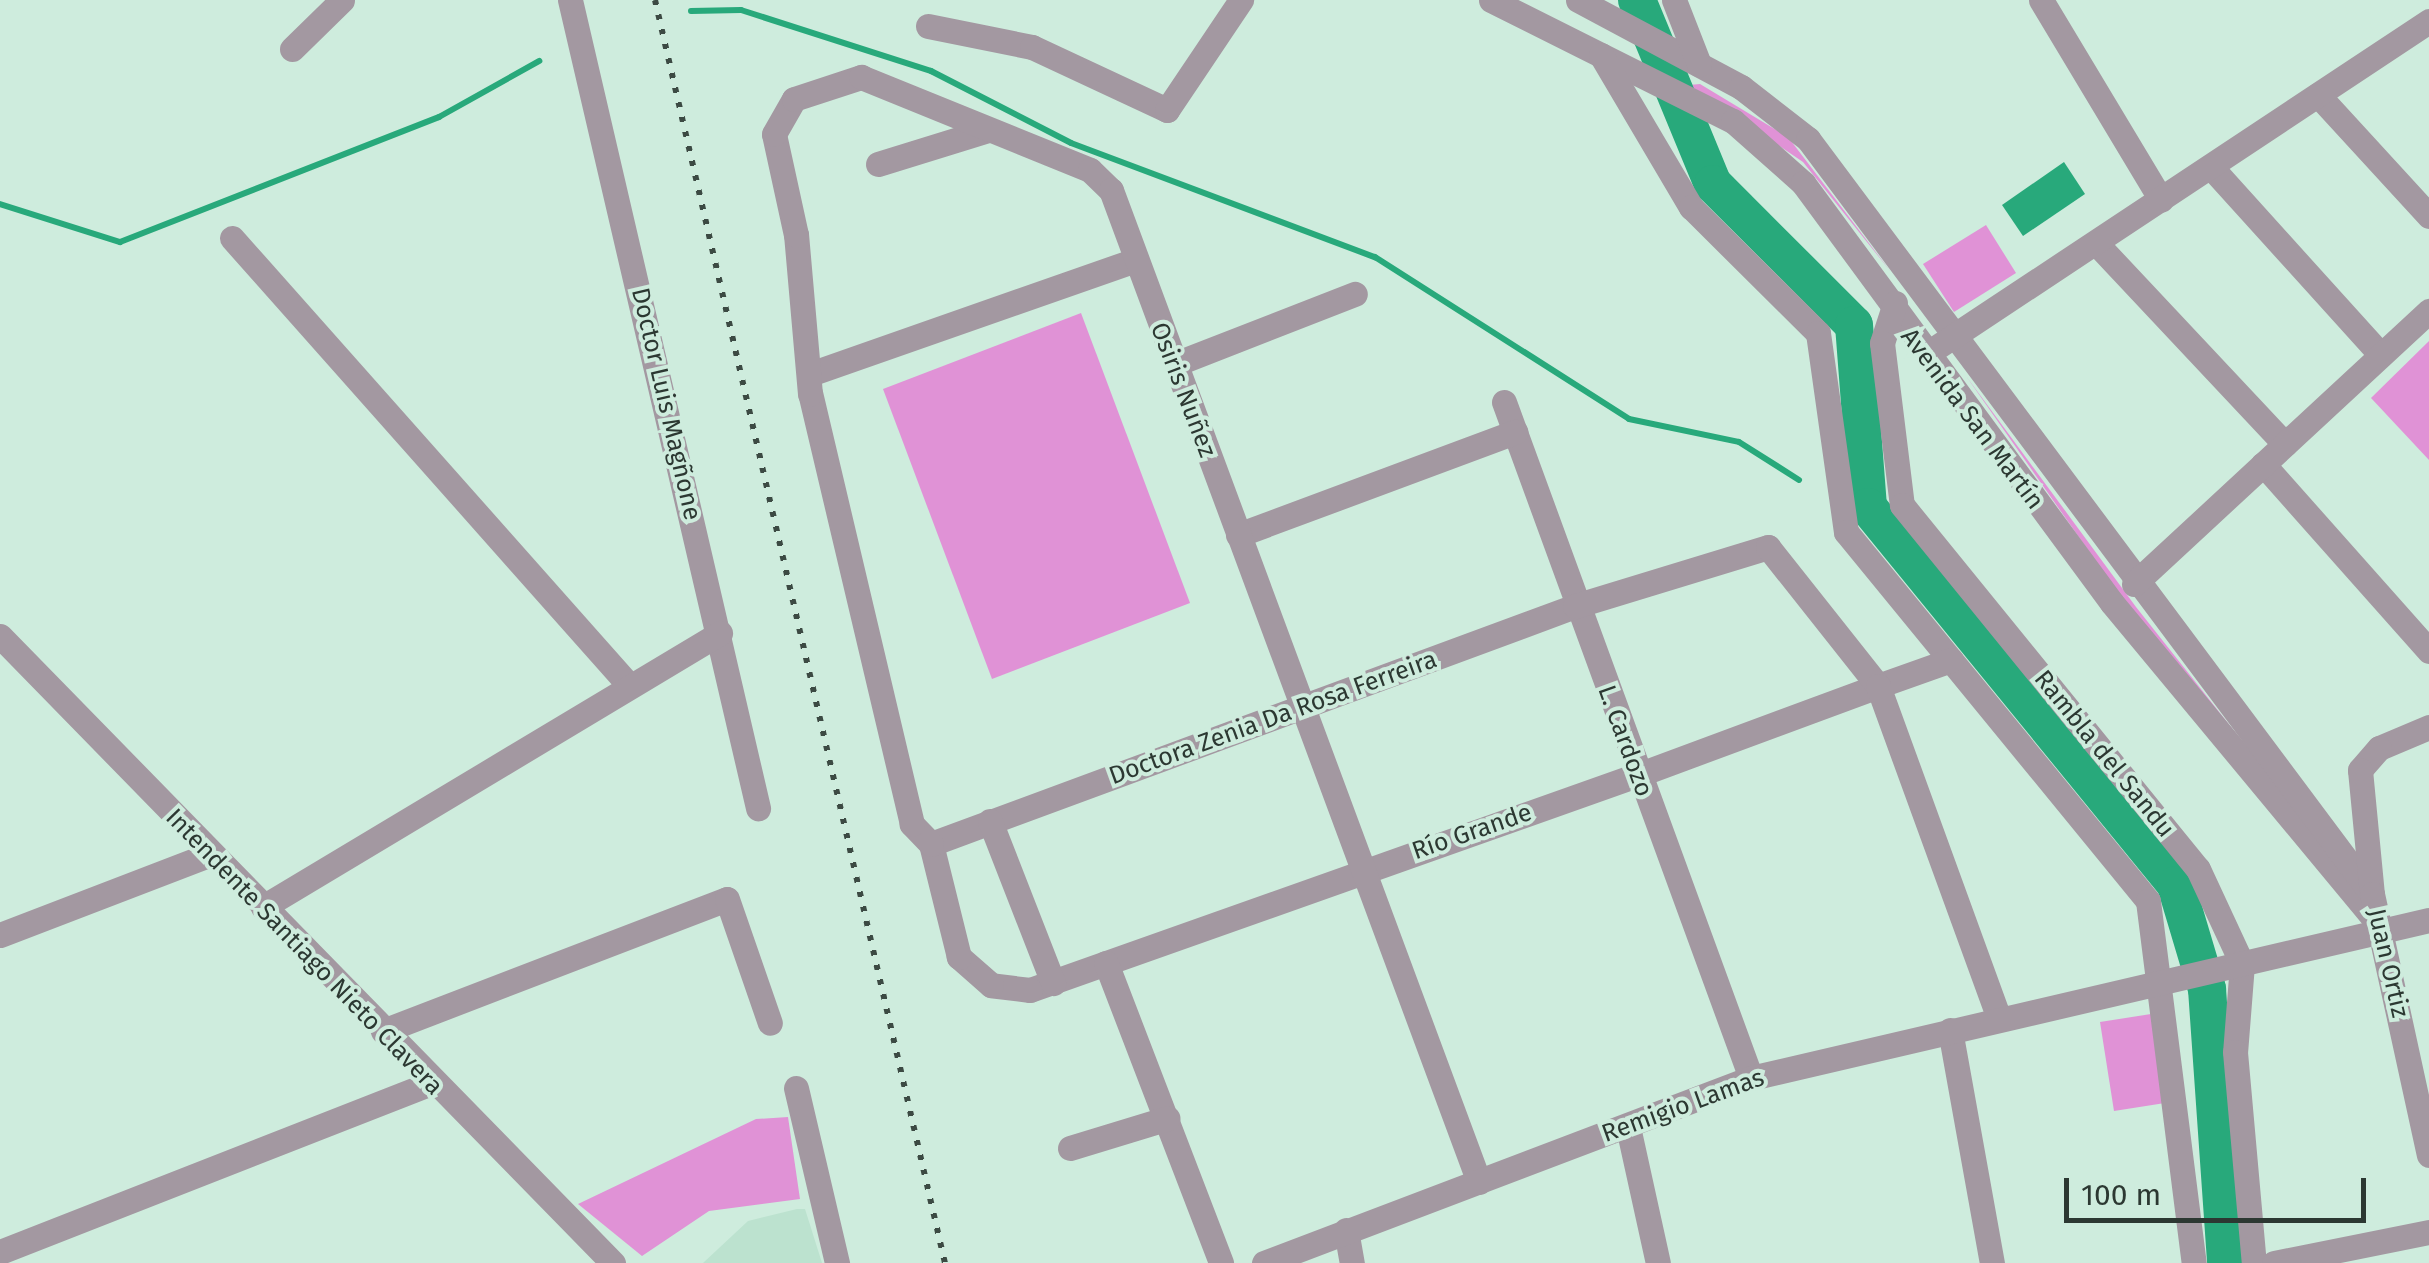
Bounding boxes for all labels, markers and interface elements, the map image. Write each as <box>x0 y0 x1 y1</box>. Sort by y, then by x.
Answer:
street label: Doctor Luis Magñone <box>625 285 707 523</box>
street label: Osiris Nuñez <box>1144 318 1222 462</box>
street label: Avenida San Martín <box>1894 323 2050 515</box>
street label: Doctora Zenia Da Rosa Ferreira <box>1105 645 1441 791</box>
street label: Rambla del Sandu <box>2027 664 2181 844</box>
street label: L. Cardozo <box>1591 681 1659 801</box>
street label: Río Grande <box>1408 798 1536 866</box>
street label: Intendente Santiago Nieto Clavera <box>159 803 449 1101</box>
street label: Juan Ortiz <box>2361 906 2415 1020</box>
street label: Remigio Lamas <box>1598 1063 1768 1149</box>
scale bar <box>2069 1158 2372 1220</box>
text: 100 m <box>2081 1177 2161 1213</box>

